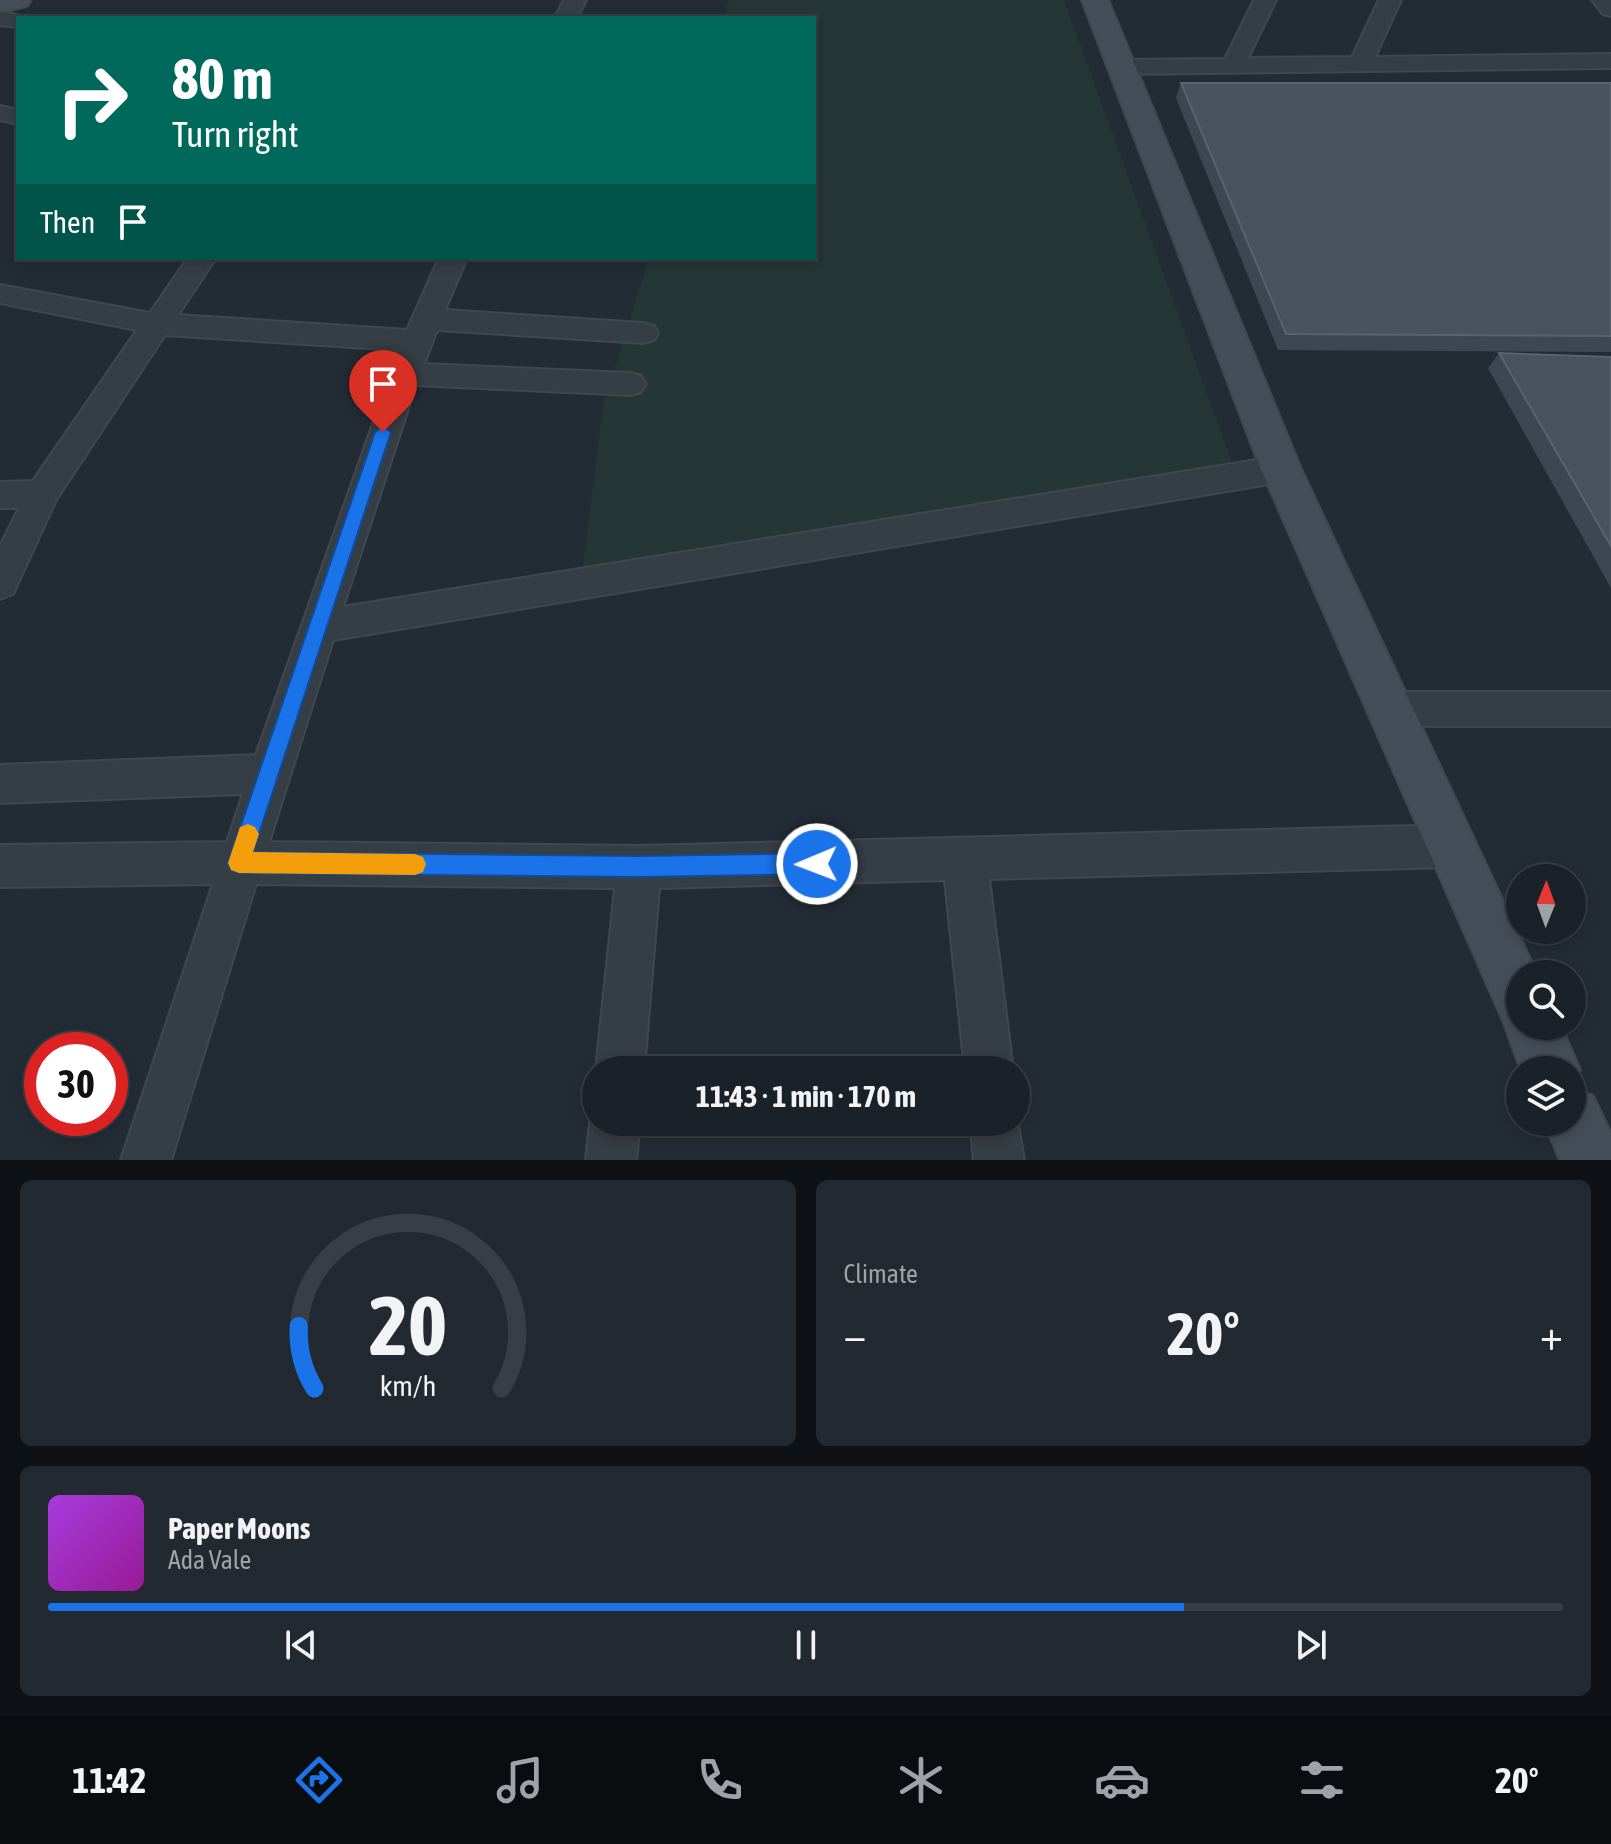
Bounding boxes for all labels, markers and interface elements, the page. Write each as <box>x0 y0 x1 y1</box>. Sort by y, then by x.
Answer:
text: 80 m <box>172 47 273 111</box>
icon: right <box>40 48 144 152</box>
text: Turn right <box>172 113 299 155</box>
icon: arrive <box>111 200 155 244</box>
text: Then <box>40 205 95 239</box>
pin <box>349 350 417 432</box>
icon: arrive <box>361 362 405 406</box>
position arrow <box>775 822 859 906</box>
north arrow <box>1506 864 1586 944</box>
map controls <box>1506 864 1586 1136</box>
button: search <box>1506 960 1586 1040</box>
speed limit sign: 30 <box>24 1032 128 1136</box>
button: layers <box>1506 1056 1586 1136</box>
text: 11:43 · 1 min · 170 m <box>696 1079 916 1113</box>
text: Climate <box>844 1259 918 1289</box>
text: 20 <box>369 1277 447 1373</box>
text: 20° <box>1167 1299 1240 1368</box>
text: − <box>844 1309 866 1359</box>
text: + <box>1540 1309 1563 1359</box>
text: km/h <box>379 1369 436 1402</box>
text: Paper Moons <box>168 1511 310 1545</box>
text: Ada Vale <box>168 1545 251 1575</box>
icon: previous <box>279 1623 323 1667</box>
icon: pause <box>784 1623 828 1667</box>
icon: next <box>1289 1623 1333 1667</box>
icon: directions <box>291 1752 347 1808</box>
icon: music <box>492 1752 548 1808</box>
icon: phone <box>692 1752 748 1808</box>
icon: climate <box>893 1752 949 1808</box>
icon: car <box>1094 1752 1150 1808</box>
icon: filters <box>1294 1752 1350 1808</box>
text: 11:42 <box>72 1759 146 1801</box>
text: 20° <box>1495 1759 1539 1801</box>

